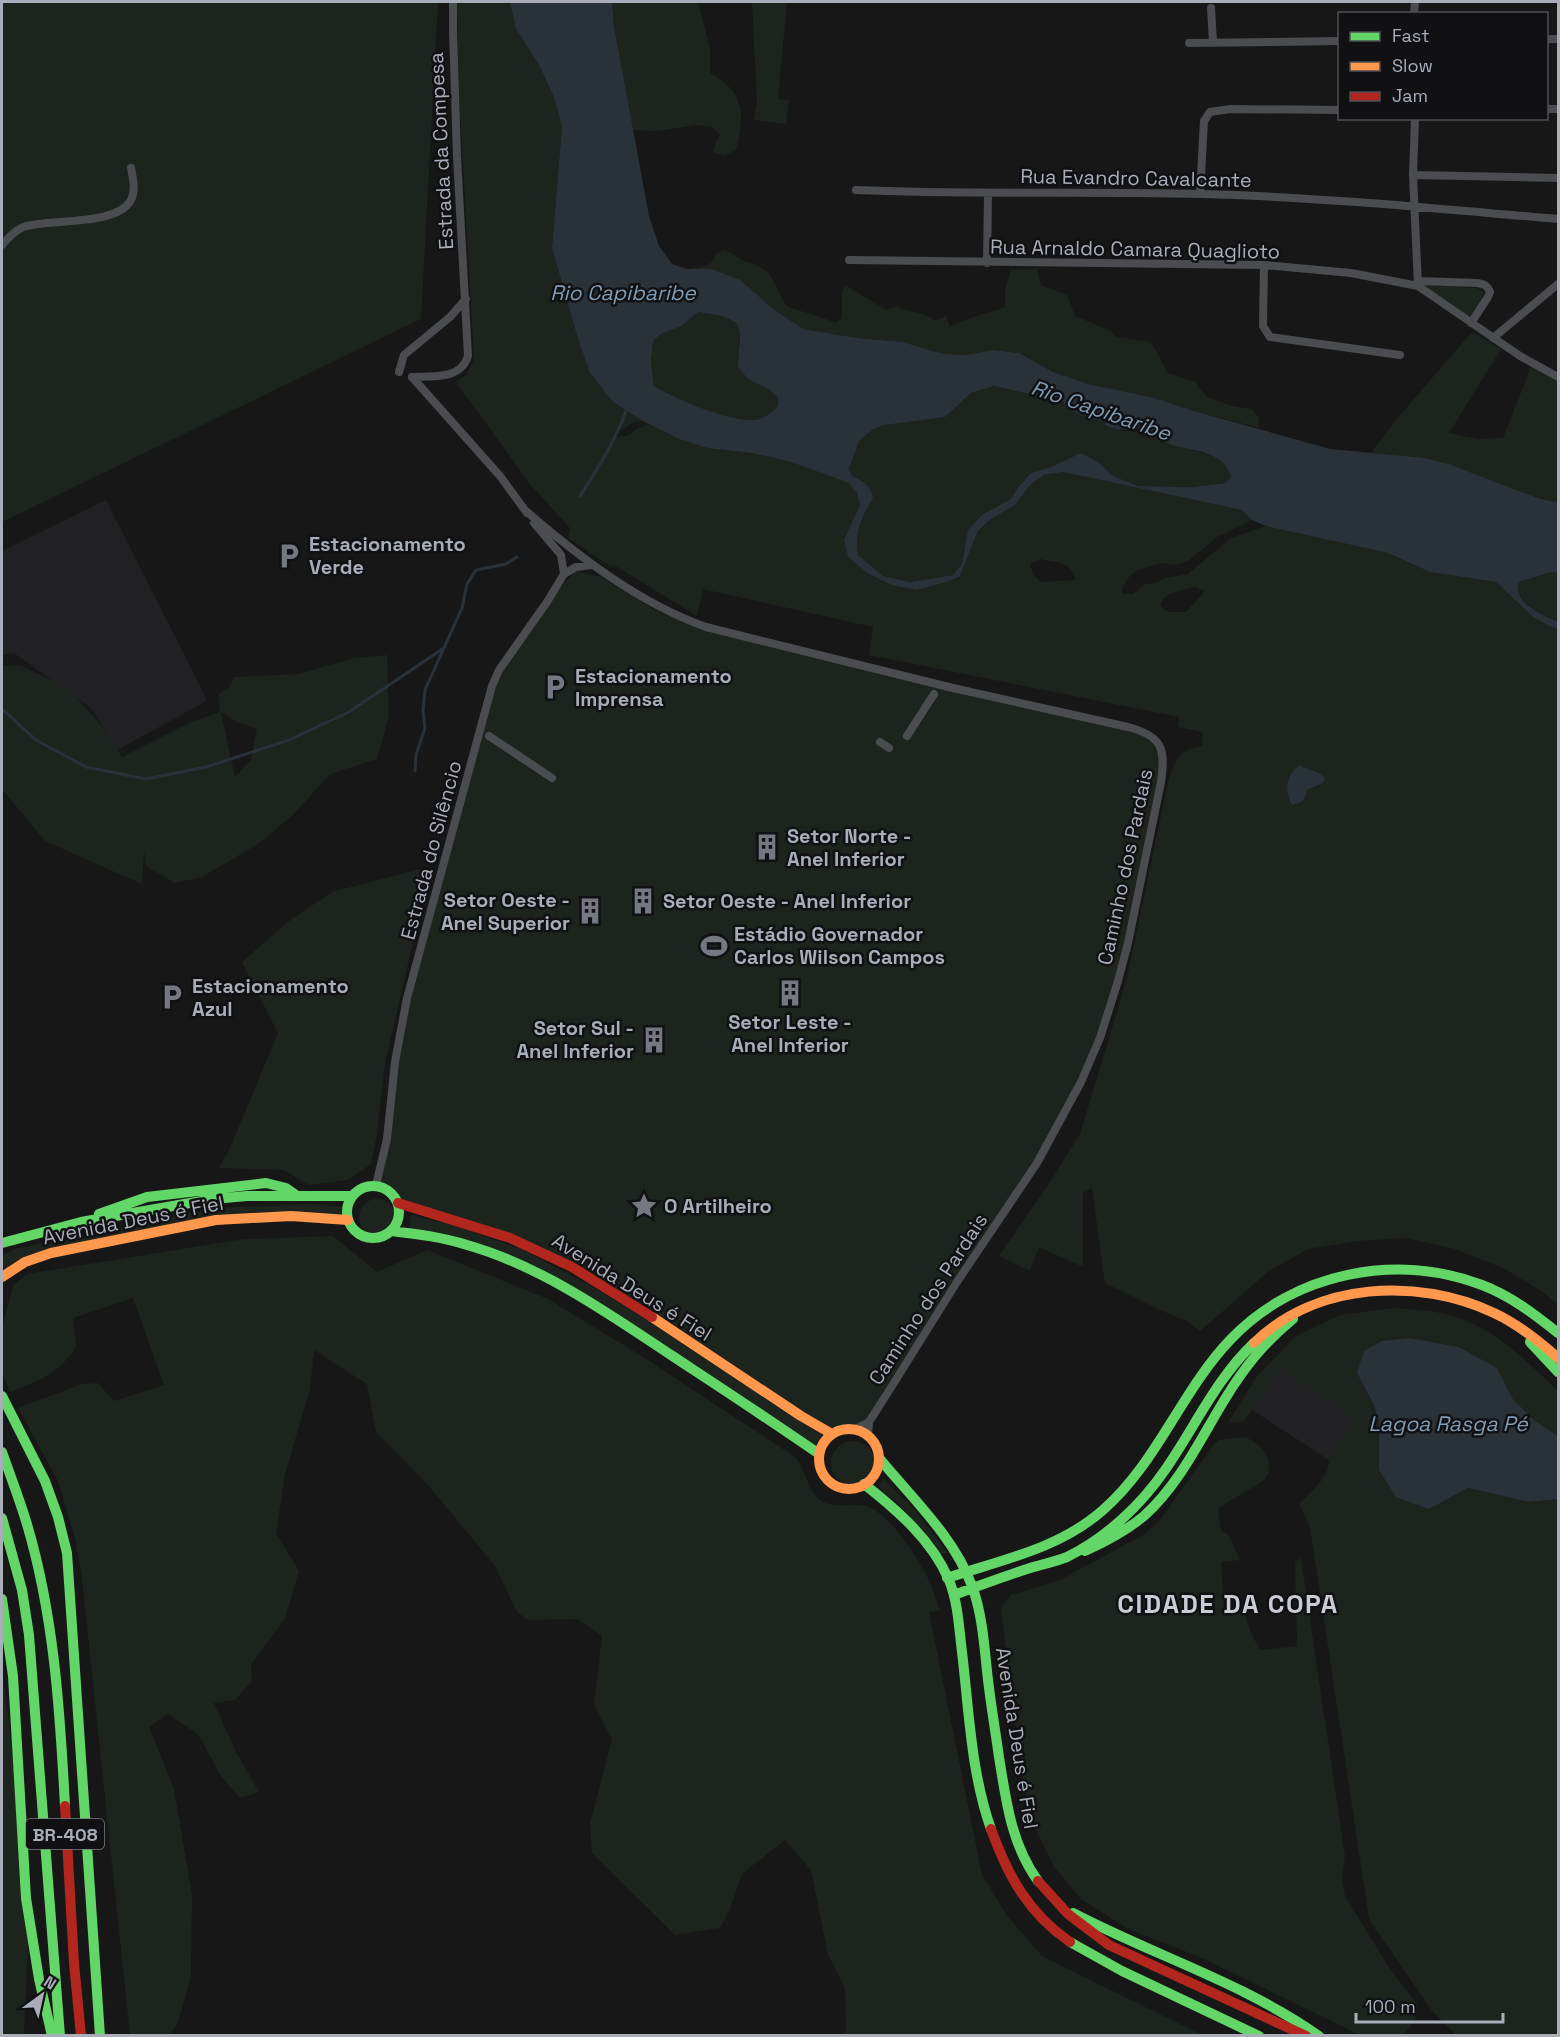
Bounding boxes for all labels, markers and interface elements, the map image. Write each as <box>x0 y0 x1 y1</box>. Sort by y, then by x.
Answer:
legend <box>1338 12 1548 120</box>
text: Fast <box>1392 24 1429 47</box>
street label: Estrada da Compesa <box>423 52 459 250</box>
text: Slow <box>1392 54 1433 77</box>
text: Jam <box>1392 84 1428 107</box>
street label: Rua Evandro Cavalcante <box>1020 163 1252 193</box>
street label: Rua Arnaldo Camara Quaglioto <box>990 233 1280 265</box>
water label: Rio Capibaribe <box>550 279 697 306</box>
water label: Rio Capibaribe <box>1028 374 1176 447</box>
place label: Estacionamento Verde <box>309 531 466 580</box>
parking icon: Estacionamento Verde <box>274 541 304 571</box>
place label: Estacionamento Imprensa <box>575 663 732 712</box>
parking icon: Estacionamento Imprensa <box>540 672 570 702</box>
street label: Estrada do Silêncio <box>395 758 467 942</box>
street label: Caminho dos Pardais <box>1092 767 1158 967</box>
place label: Setor Norte - Anel Inferior <box>787 823 911 872</box>
building icon: Setor Norte - Anel Inferior <box>752 832 782 862</box>
building icon: Setor Oeste - Anel Inferior <box>628 886 658 916</box>
place label: Setor Oeste - Anel Superior <box>441 887 570 936</box>
place label: Setor Oeste - Anel Inferior <box>663 888 911 914</box>
building icon: Setor Oeste - Anel Superior <box>575 896 605 926</box>
place label: Estádio Governador Carlos Wilson Campos <box>734 921 945 970</box>
sports icon: Estádio Governador Carlos Wilson Campos <box>699 931 729 961</box>
place label: Estacionamento Azul <box>192 973 349 1022</box>
building icon: Setor Leste - Anel Inferior <box>775 978 805 1008</box>
parking icon: Estacionamento Azul <box>157 982 187 1012</box>
place label: Setor Leste - Anel Inferior <box>728 1009 852 1058</box>
place label: Setor Sul - Anel Inferior <box>516 1015 634 1064</box>
building icon: Setor Sul - Anel Inferior <box>639 1025 669 1055</box>
street label: Avenida Deus é Fiel <box>40 1190 226 1250</box>
place icon: O Artilheiro <box>629 1191 659 1221</box>
place label: O Artilheiro <box>664 1193 772 1219</box>
street label: Caminho dos Pardais <box>863 1208 993 1390</box>
street label: Avenida Deus é Fiel <box>547 1227 717 1347</box>
water label: Lagoa Rasga Pé <box>1368 1410 1529 1437</box>
district label: CIDADE DA COPA <box>1117 1587 1339 1621</box>
street label: Avenida Deus é Fiel <box>990 1645 1044 1831</box>
road number: BR-408 <box>26 1819 104 1849</box>
north arrow <box>12 1965 72 2025</box>
text: N <box>40 1971 60 1995</box>
scale bar <box>1356 1986 1503 2024</box>
text: 100 m <box>1365 1995 1416 2018</box>

